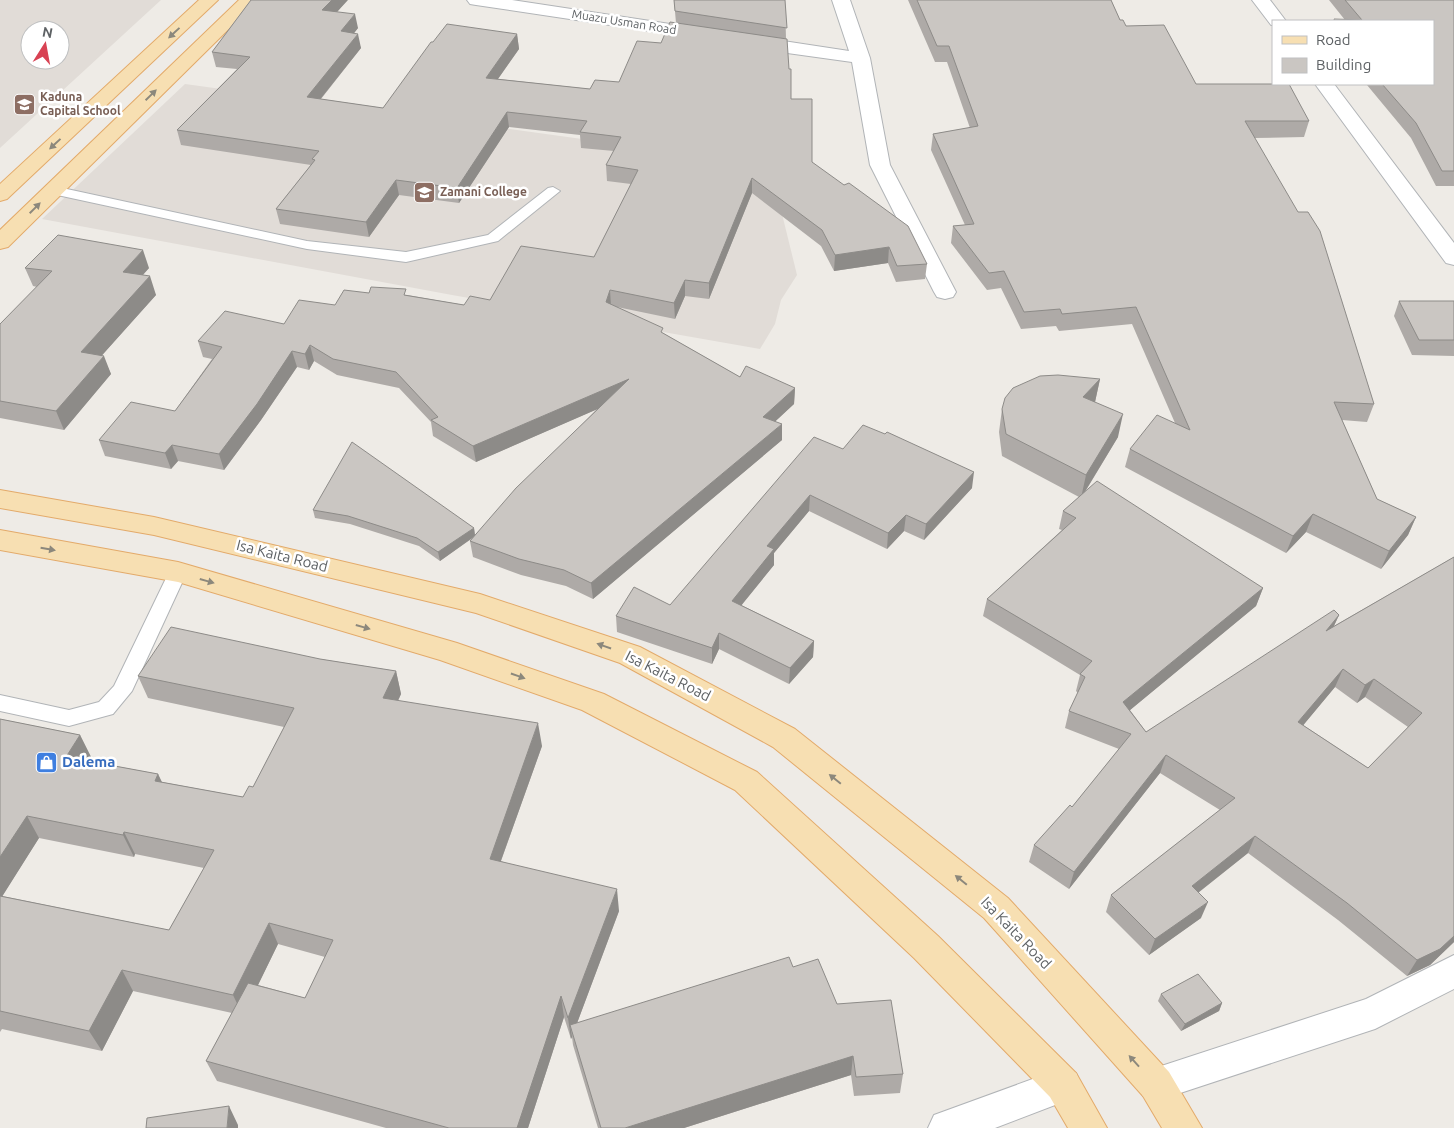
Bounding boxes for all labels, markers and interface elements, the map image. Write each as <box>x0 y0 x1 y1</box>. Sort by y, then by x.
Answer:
street label: Muazu Usman Road <box>571 7 677 36</box>
north arrow <box>20 20 70 70</box>
legend <box>1272 20 1434 85</box>
text: N <box>41 23 54 41</box>
one-way arrow <box>168 27 180 39</box>
text: Road <box>1316 31 1351 48</box>
text: Building <box>1316 56 1371 73</box>
one-way arrow <box>145 89 157 101</box>
place label: Kaduna Capital School <box>40 90 121 117</box>
school or university icon: Kaduna Capital School <box>12 92 36 116</box>
one-way arrow <box>49 138 61 150</box>
school or university icon: Zamani College <box>412 180 436 204</box>
place label: Zamani College <box>440 185 527 198</box>
one-way arrow <box>28 202 40 214</box>
street label: Isa Kaita Road <box>235 536 330 575</box>
one-way arrow <box>40 545 56 553</box>
one-way arrow <box>200 577 215 585</box>
one-way arrow <box>356 623 371 631</box>
one-way arrow <box>596 642 611 650</box>
street label: Isa Kaita Road <box>623 647 714 704</box>
one-way arrow <box>511 672 526 680</box>
shop icon: Dalema <box>34 750 58 774</box>
place label: Dalema <box>62 753 115 770</box>
one-way arrow <box>829 773 842 784</box>
one-way arrow <box>955 875 968 886</box>
street label: Isa Kaita Road <box>978 893 1055 972</box>
one-way arrow <box>1128 1055 1140 1067</box>

